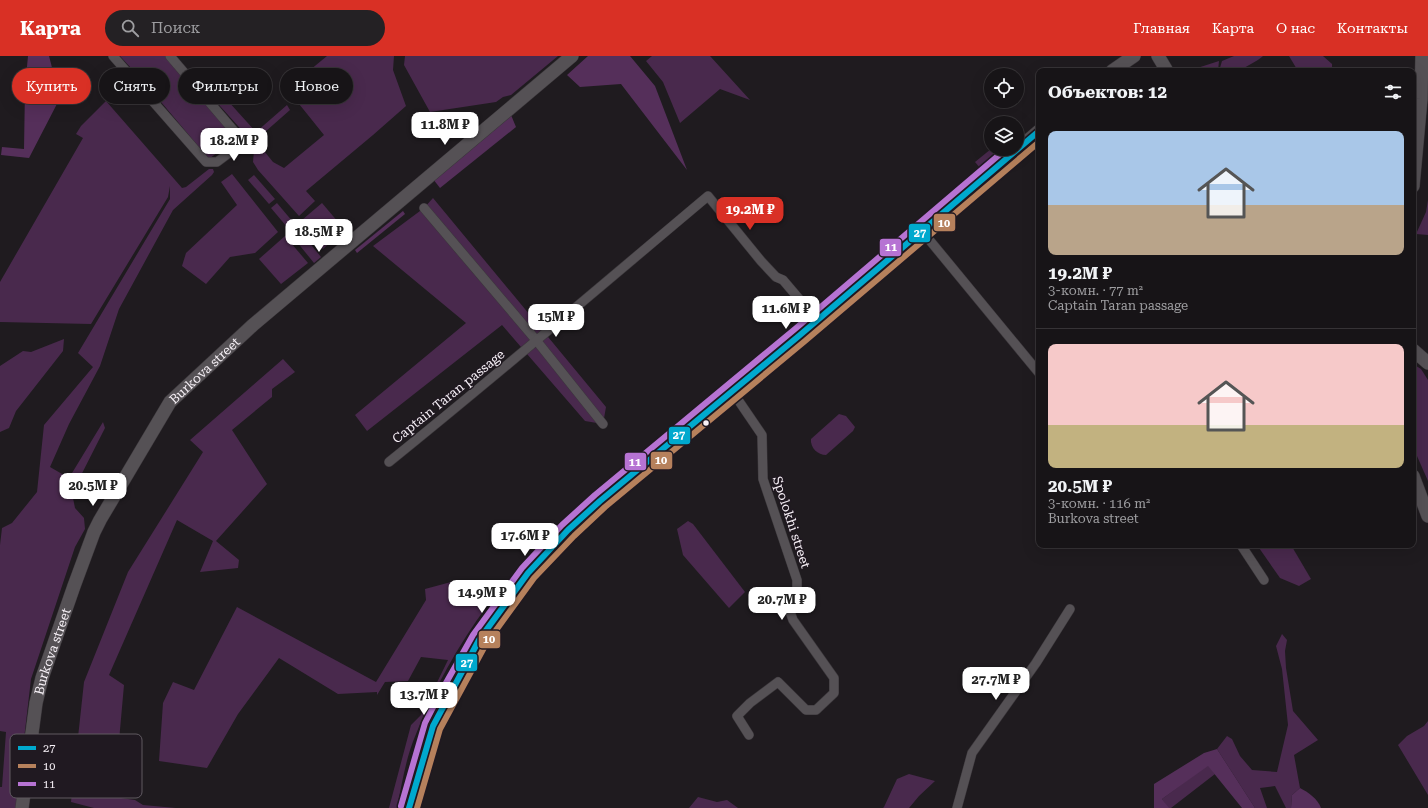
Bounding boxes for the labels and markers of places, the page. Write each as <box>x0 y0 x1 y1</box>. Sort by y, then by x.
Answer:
pin: 11.8M ₽ <box>408 112 482 146</box>
pin: 18.2M ₽ <box>197 128 271 162</box>
pin: 19.2M ₽ <box>713 197 787 231</box>
pin: 18.5M ₽ <box>282 219 356 253</box>
pin: 11.6M ₽ <box>749 296 823 330</box>
pin: 15M ₽ <box>528 304 584 338</box>
unlabelled marker <box>701 418 711 428</box>
pin: 20.5M ₽ <box>56 473 130 507</box>
pin: 17.6M ₽ <box>488 523 562 557</box>
pin: 14.9M ₽ <box>445 580 519 614</box>
pin: 20.7M ₽ <box>745 587 819 621</box>
pin: 27.7M ₽ <box>959 667 1033 701</box>
pin: 13.7M ₽ <box>387 682 461 716</box>

